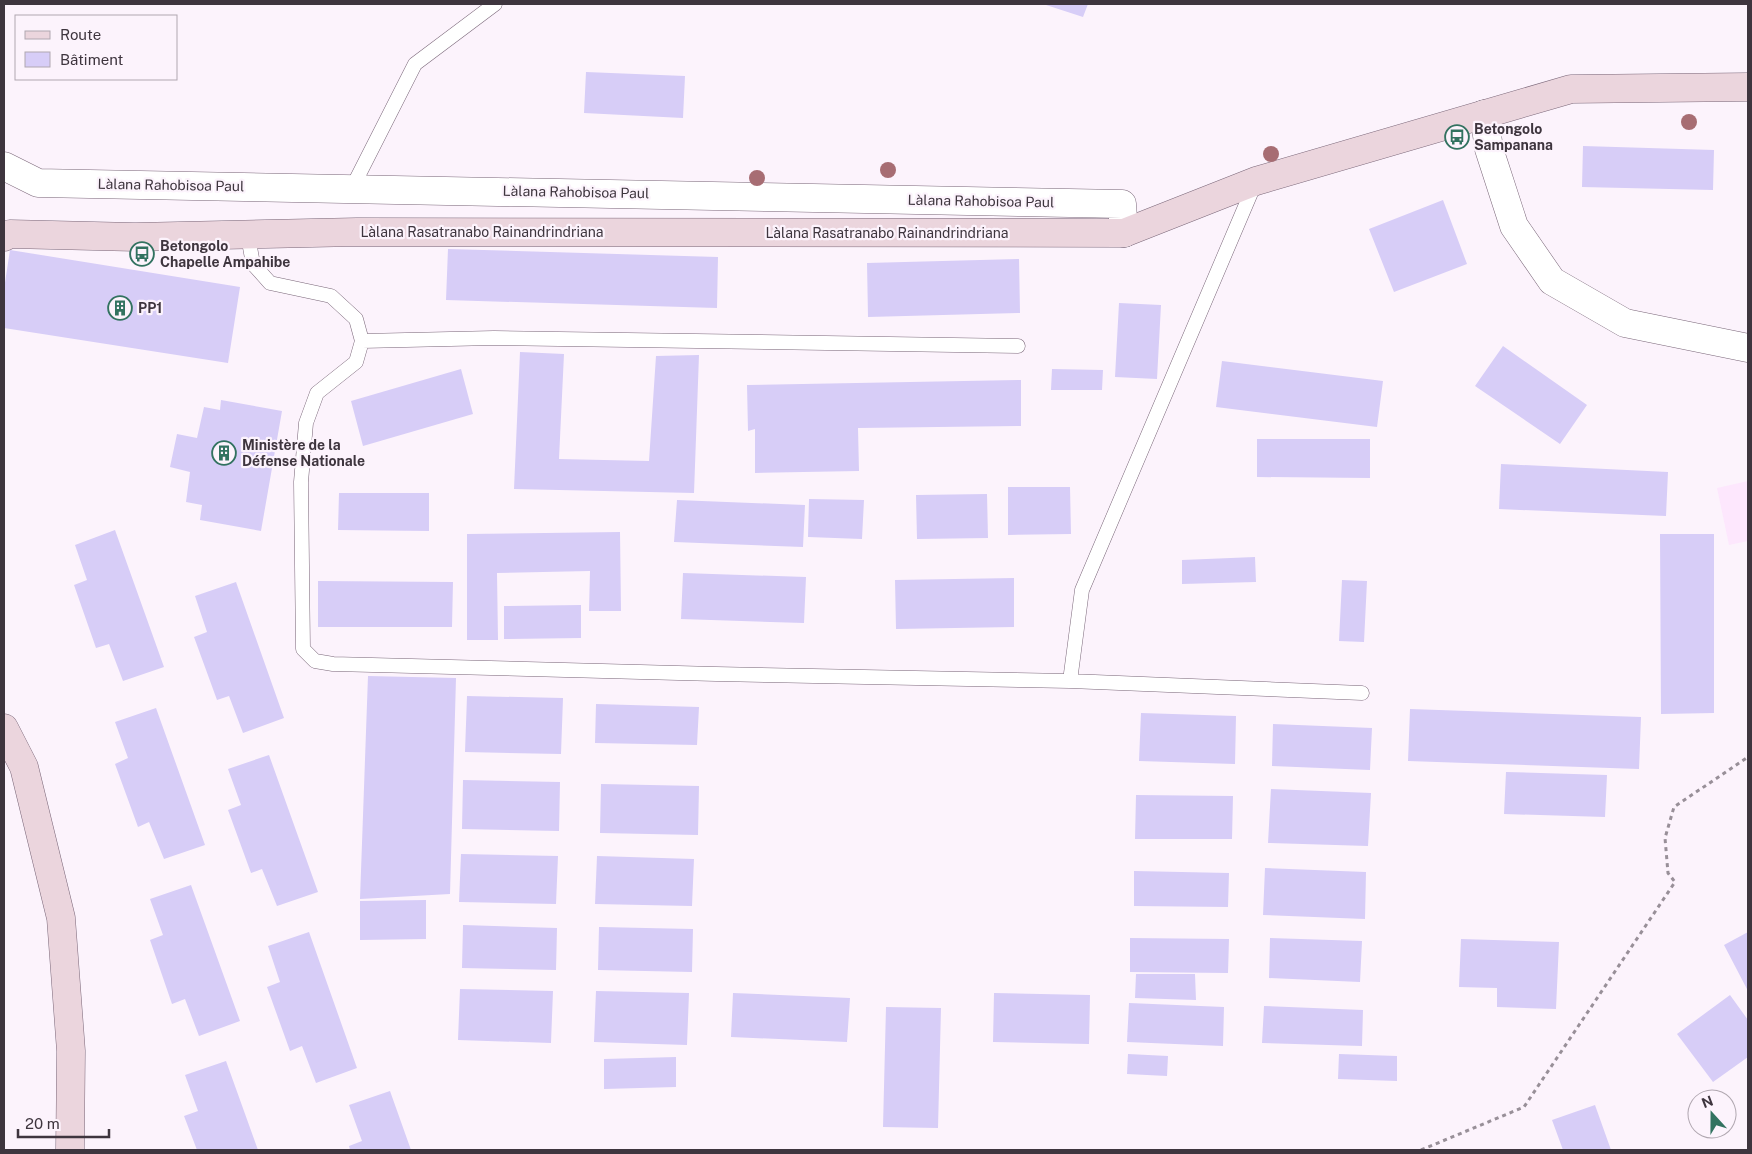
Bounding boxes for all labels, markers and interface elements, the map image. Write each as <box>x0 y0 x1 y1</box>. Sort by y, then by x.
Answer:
legend <box>15 15 178 80</box>
text: Route <box>60 26 101 43</box>
text: Bâtiment <box>60 51 123 68</box>
place label: Betongolo Sampanana <box>1474 121 1553 153</box>
bus stop icon: Betongolo Sampanana <box>1444 124 1470 150</box>
street label: Làlana Rahobisoa Paul <box>98 176 244 194</box>
street label: Làlana Rahobisoa Paul <box>503 183 649 201</box>
street label: Làlana Rahobisoa Paul <box>908 192 1054 210</box>
street label: Làlana Rasatranabo Rainandrindriana <box>360 224 604 240</box>
street label: Làlana Rasatranabo Rainandrindriana <box>765 225 1009 241</box>
place label: Betongolo Chapelle Ampahibe <box>160 238 290 270</box>
bus stop icon: Betongolo Chapelle Ampahibe <box>129 241 155 267</box>
building icon: PP1 <box>107 295 133 321</box>
place label: PP1 <box>138 300 162 316</box>
place label: Ministère de la Défense Nationale <box>242 437 365 469</box>
building icon: Ministère de la Défense Nationale <box>211 440 237 466</box>
north arrow <box>1687 1089 1737 1139</box>
text: N <box>1699 1092 1715 1111</box>
scale bar <box>18 1106 109 1138</box>
text: 20 m <box>25 1115 60 1132</box>

